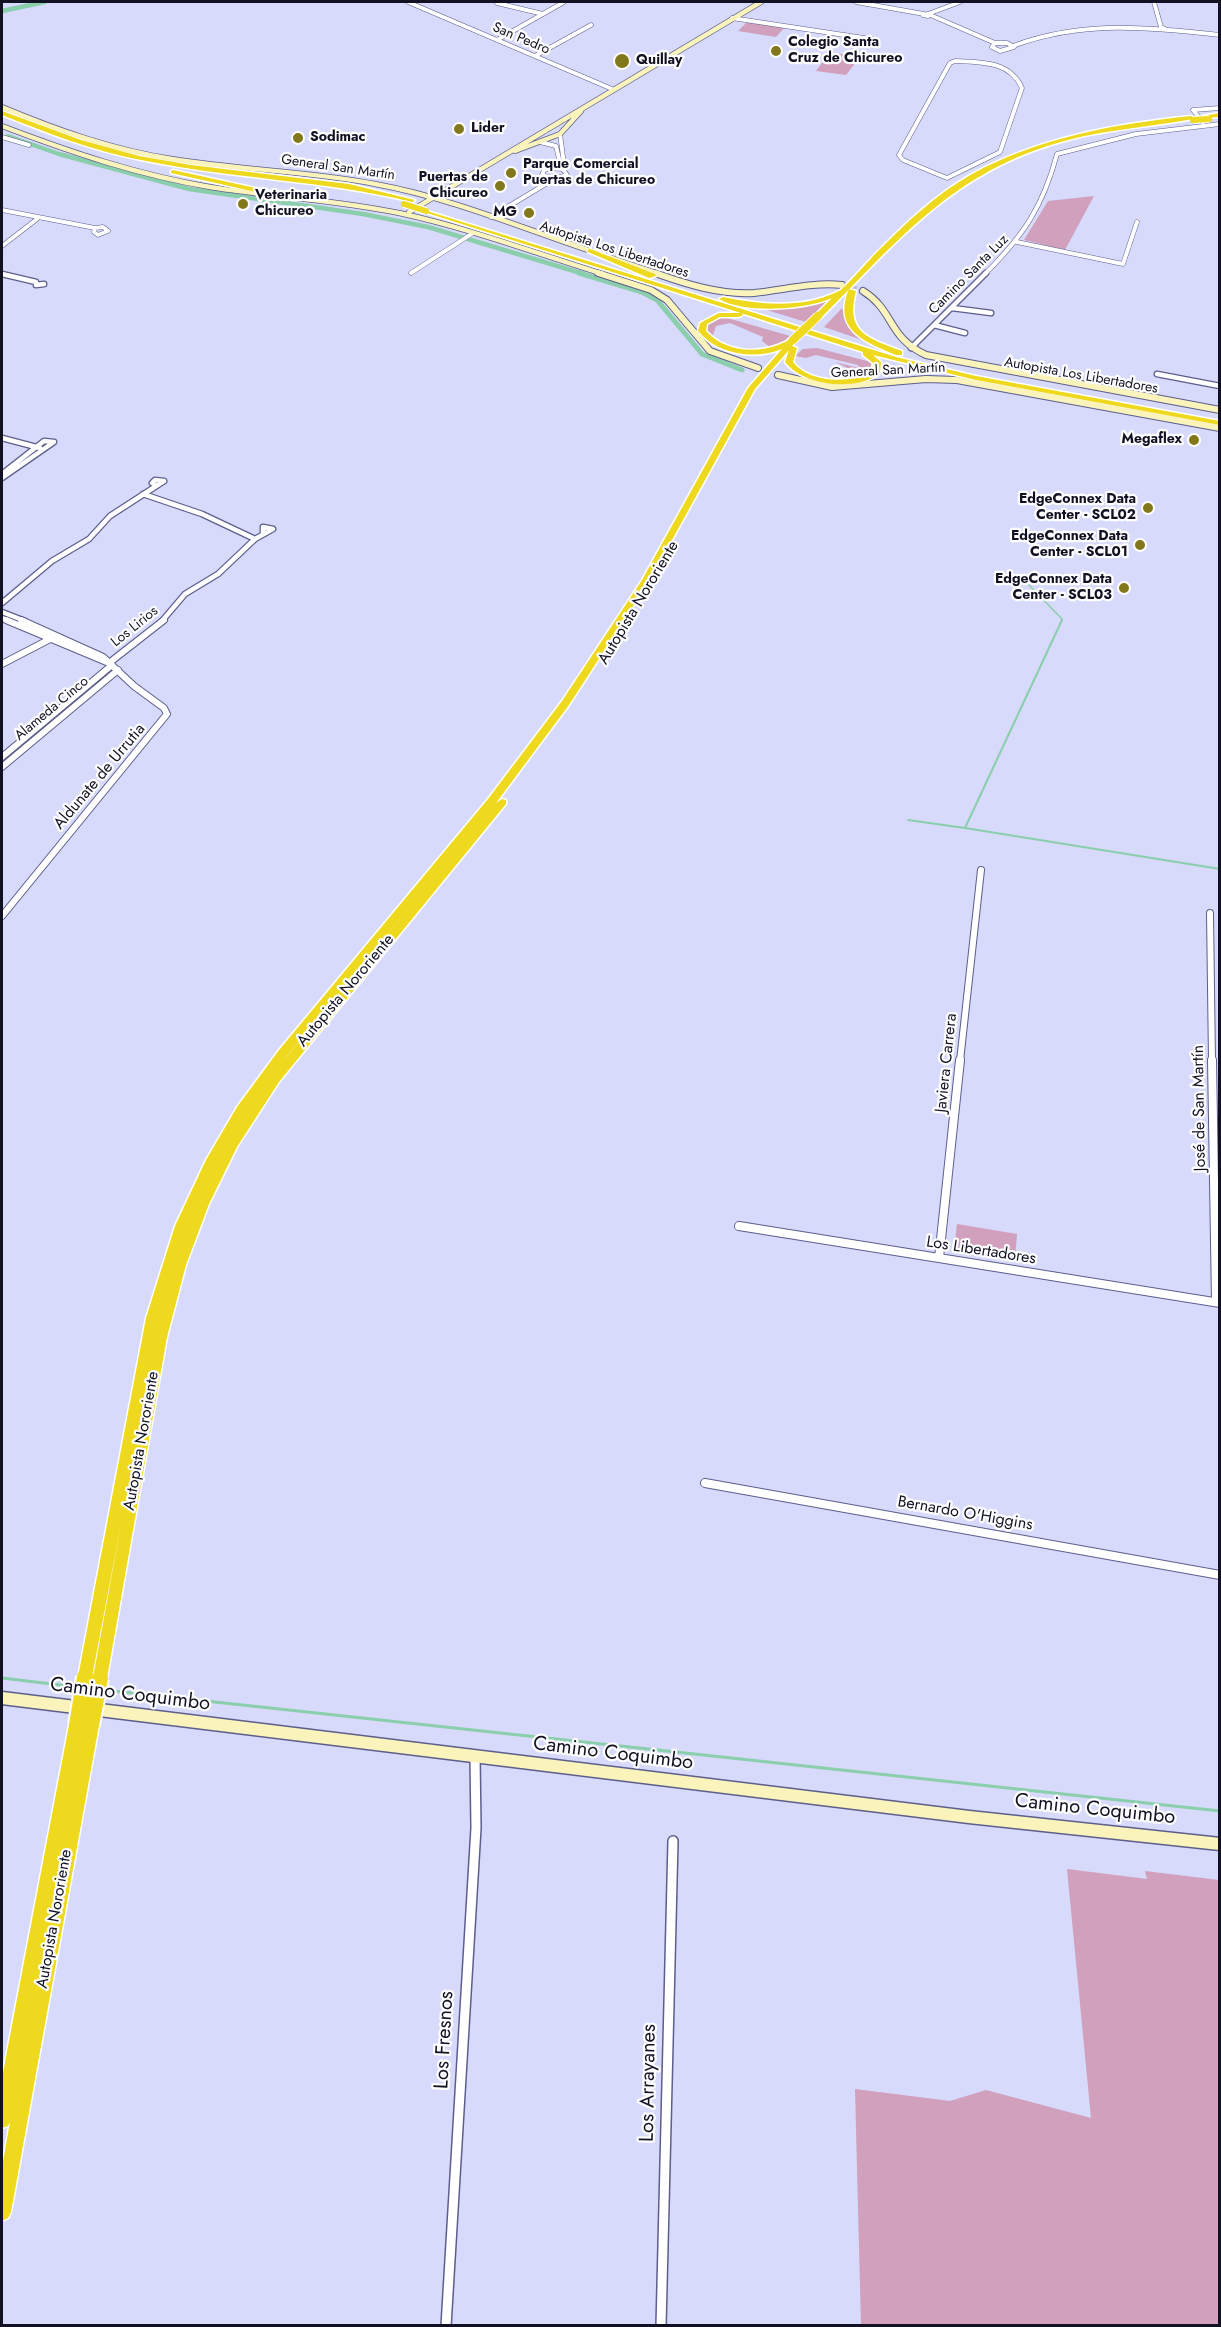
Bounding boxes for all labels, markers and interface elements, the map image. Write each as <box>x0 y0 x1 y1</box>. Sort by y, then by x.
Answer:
street label: San Pedro <box>490 19 552 59</box>
place label: Colegio Santa Cruz de Chicureo <box>788 35 902 68</box>
marker: Colegio Santa Cruz de Chicureo <box>769 44 783 58</box>
marker: Quillay <box>613 52 631 70</box>
place label: Quillay <box>636 53 682 69</box>
place label: Lider <box>471 121 505 137</box>
marker: Lider <box>452 122 466 136</box>
place label: Sodimac <box>310 130 365 146</box>
marker: Sodimac <box>291 131 305 145</box>
street label: General San Martín <box>280 152 396 184</box>
place label: Parque Comercial Puertas de Chicureo <box>523 157 655 190</box>
marker: Parque Comercial Puertas de Chicureo <box>504 166 518 180</box>
place label: Puertas de Chicureo <box>418 170 488 202</box>
marker: Puertas de Chicureo <box>493 179 507 193</box>
place label: Veterinaria Chicureo <box>255 188 327 220</box>
marker: Veterinaria Chicureo <box>236 197 250 211</box>
place label: MG <box>493 205 517 221</box>
marker: MG <box>522 206 536 220</box>
street label: Autopista Los Libertadores <box>537 218 691 282</box>
street label: Camino Santa Luz <box>926 232 1012 318</box>
street label: Autopista Los Libertadores <box>1003 354 1159 398</box>
street label: General San Martín <box>830 360 946 382</box>
place label: Megaflex <box>1122 432 1182 448</box>
marker: Megaflex <box>1187 433 1201 447</box>
place label: EdgeConnex Data Center - SCL02 <box>1019 492 1136 524</box>
marker: EdgeConnex Data Center - SCL02 <box>1141 501 1155 515</box>
place label: EdgeConnex Data Center - SCL01 <box>1011 529 1128 562</box>
street label: Autopista Nororiente <box>595 538 683 668</box>
marker: EdgeConnex Data Center - SCL01 <box>1133 538 1147 552</box>
place label: EdgeConnex Data Center - SCL03 <box>995 572 1112 604</box>
marker: EdgeConnex Data Center - SCL03 <box>1117 581 1131 595</box>
street label: Los Lirios <box>108 603 162 651</box>
street label: Alameda Cinco <box>12 673 92 745</box>
street label: Aldunate de Urrutia <box>50 720 150 834</box>
street label: Autopista Nororiente <box>293 931 399 1051</box>
street label: Javiera Carrera <box>932 1012 962 1114</box>
street label: José de San Martín <box>1189 1045 1211 1171</box>
street label: Los Libertadores <box>925 1233 1037 1269</box>
street label: Autopista Nororiente <box>120 1370 164 1512</box>
street label: Bernardo O'Higgins <box>896 1493 1034 1535</box>
street label: Camino Coquimbo <box>49 1673 211 1717</box>
street label: Camino Coquimbo <box>532 1732 694 1776</box>
street label: Camino Coquimbo <box>1014 1790 1176 1830</box>
street label: Autopista Nororiente <box>33 1848 77 1990</box>
street label: Los Fresnos <box>430 1990 460 2090</box>
street label: Los Arrayanes <box>636 2024 662 2142</box>

